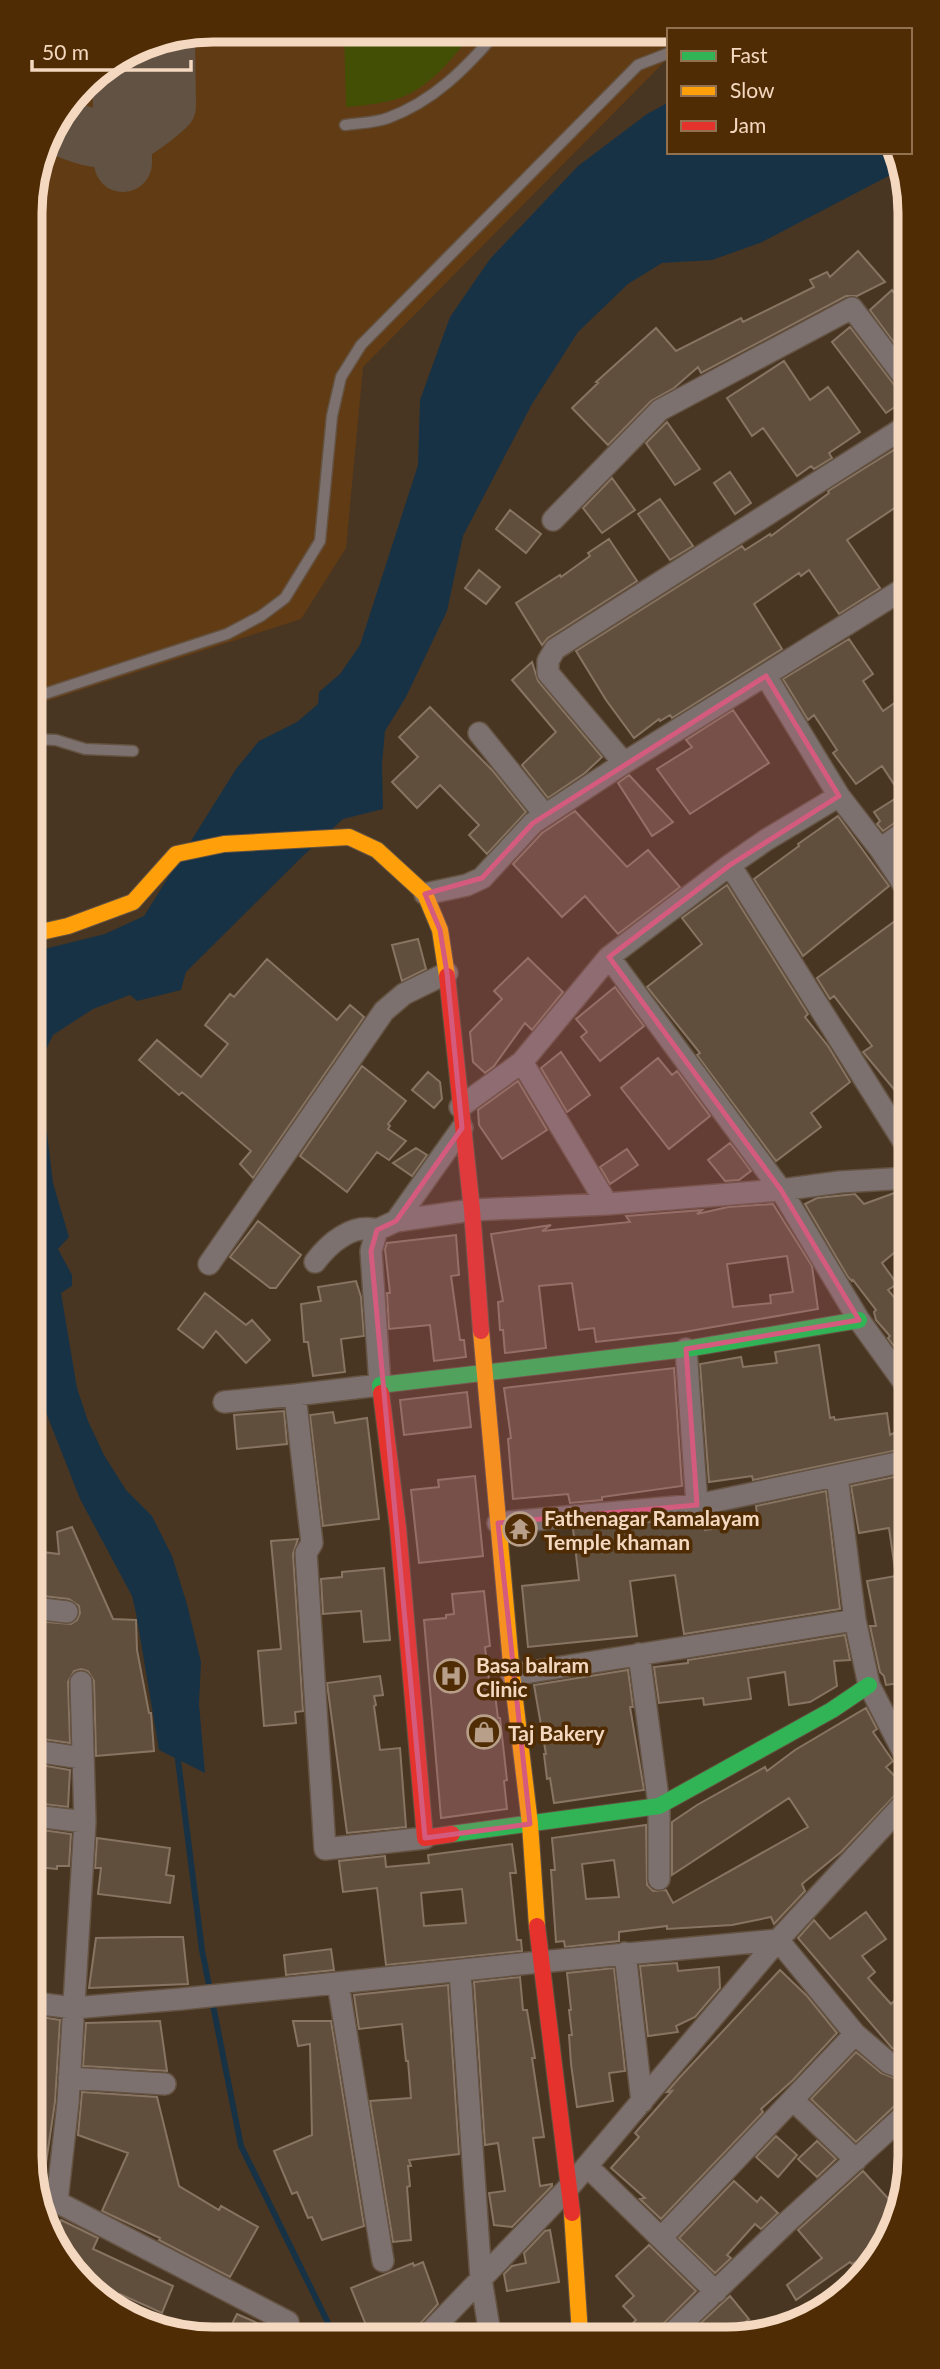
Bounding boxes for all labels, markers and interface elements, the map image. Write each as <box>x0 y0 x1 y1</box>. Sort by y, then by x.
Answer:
scale bar <box>32 28 191 72</box>
legend <box>667 28 912 154</box>
text: 50 m <box>42 39 89 64</box>
text: Fast <box>730 42 768 67</box>
text: Slow <box>730 77 775 102</box>
text: Jam <box>730 112 766 137</box>
place label: Fathenagar Ramalayam Temple khaman <box>544 1505 759 1554</box>
temple icon: Fathenagar Ramalayam Temple khaman <box>501 1510 539 1548</box>
place label: Basa balram Clinic <box>476 1652 589 1701</box>
hospital icon: Basa balram Clinic <box>432 1657 470 1695</box>
shop icon: Taj Bakery <box>465 1713 503 1751</box>
place label: Taj Bakery <box>508 1720 605 1745</box>

